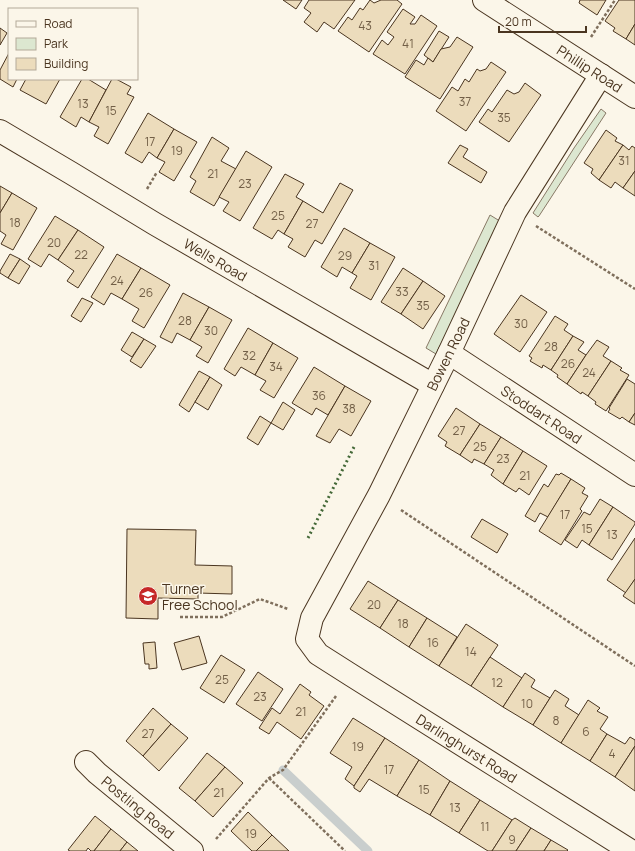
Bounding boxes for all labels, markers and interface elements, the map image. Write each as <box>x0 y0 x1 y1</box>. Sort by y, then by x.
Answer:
legend <box>8 8 138 80</box>
scale bar <box>499 8 586 34</box>
text: 20 m <box>505 13 532 30</box>
text: Road <box>44 15 72 32</box>
house number: 43 <box>358 17 372 34</box>
text: Park <box>44 35 69 52</box>
house number: 41 <box>402 35 414 52</box>
street label: Phillip Road <box>554 40 626 96</box>
text: Building <box>44 55 88 72</box>
house number: 37 <box>459 93 471 110</box>
house number: 13 <box>77 95 89 112</box>
house number: 15 <box>105 102 117 119</box>
house number: 35 <box>497 109 511 126</box>
house number: 17 <box>145 133 155 150</box>
house number: 19 <box>171 142 183 159</box>
house number: 31 <box>618 152 630 169</box>
house number: 21 <box>207 165 219 182</box>
house number: 23 <box>238 175 252 192</box>
house number: 25 <box>271 207 285 224</box>
house number: 18 <box>9 214 21 231</box>
house number: 27 <box>306 215 318 232</box>
street label: Wells Road <box>181 233 251 285</box>
house number: 20 <box>47 234 61 251</box>
house number: 22 <box>74 246 88 263</box>
house number: 29 <box>338 247 352 264</box>
house number: 31 <box>368 257 380 274</box>
house number: 24 <box>110 272 124 289</box>
house number: 33 <box>395 283 409 300</box>
house number: 26 <box>139 284 153 301</box>
house number: 35 <box>416 297 430 314</box>
house number: 28 <box>178 312 192 329</box>
street label: Bowen Road <box>422 314 474 394</box>
house number: 30 <box>514 315 528 332</box>
house number: 30 <box>204 322 218 339</box>
house number: 28 <box>544 338 558 355</box>
house number: 32 <box>242 347 256 364</box>
house number: 26 <box>561 355 575 372</box>
house number: 34 <box>269 358 283 375</box>
house number: 24 <box>582 364 596 381</box>
street label: Stoddart Road <box>498 380 586 447</box>
house number: 36 <box>312 387 326 404</box>
house number: 38 <box>342 400 356 417</box>
house number: 27 <box>453 422 465 439</box>
house number: 25 <box>473 438 487 455</box>
house number: 23 <box>496 450 510 467</box>
house number: 21 <box>519 467 531 484</box>
house number: 17 <box>560 506 570 523</box>
house number: 15 <box>581 520 593 537</box>
house number: 13 <box>606 526 618 543</box>
place label: Turner Free School <box>162 579 238 614</box>
school or university icon: Turner Free School <box>137 585 159 607</box>
house number: 20 <box>367 596 381 613</box>
house number: 18 <box>397 615 409 632</box>
house number: 16 <box>427 634 439 651</box>
house number: 14 <box>465 643 477 660</box>
house number: 25 <box>215 671 229 688</box>
house number: 12 <box>491 674 503 691</box>
house number: 23 <box>253 688 267 705</box>
house number: 10 <box>521 695 533 712</box>
house number: 21 <box>295 703 307 720</box>
street label: Darlinghurst Road <box>413 709 521 787</box>
house number: 8 <box>553 712 560 729</box>
house number: 6 <box>582 723 590 740</box>
house number: 27 <box>142 725 154 742</box>
house number: 19 <box>352 738 364 755</box>
house number: 4 <box>608 745 616 762</box>
house number: 17 <box>384 761 394 778</box>
street label: Postling Road <box>98 771 179 842</box>
house number: 15 <box>418 781 430 798</box>
house number: 21 <box>213 784 225 801</box>
house number: 13 <box>449 799 461 816</box>
house number: 11 <box>480 818 490 835</box>
house number: 19 <box>245 825 257 842</box>
house number: 9 <box>508 831 516 848</box>

